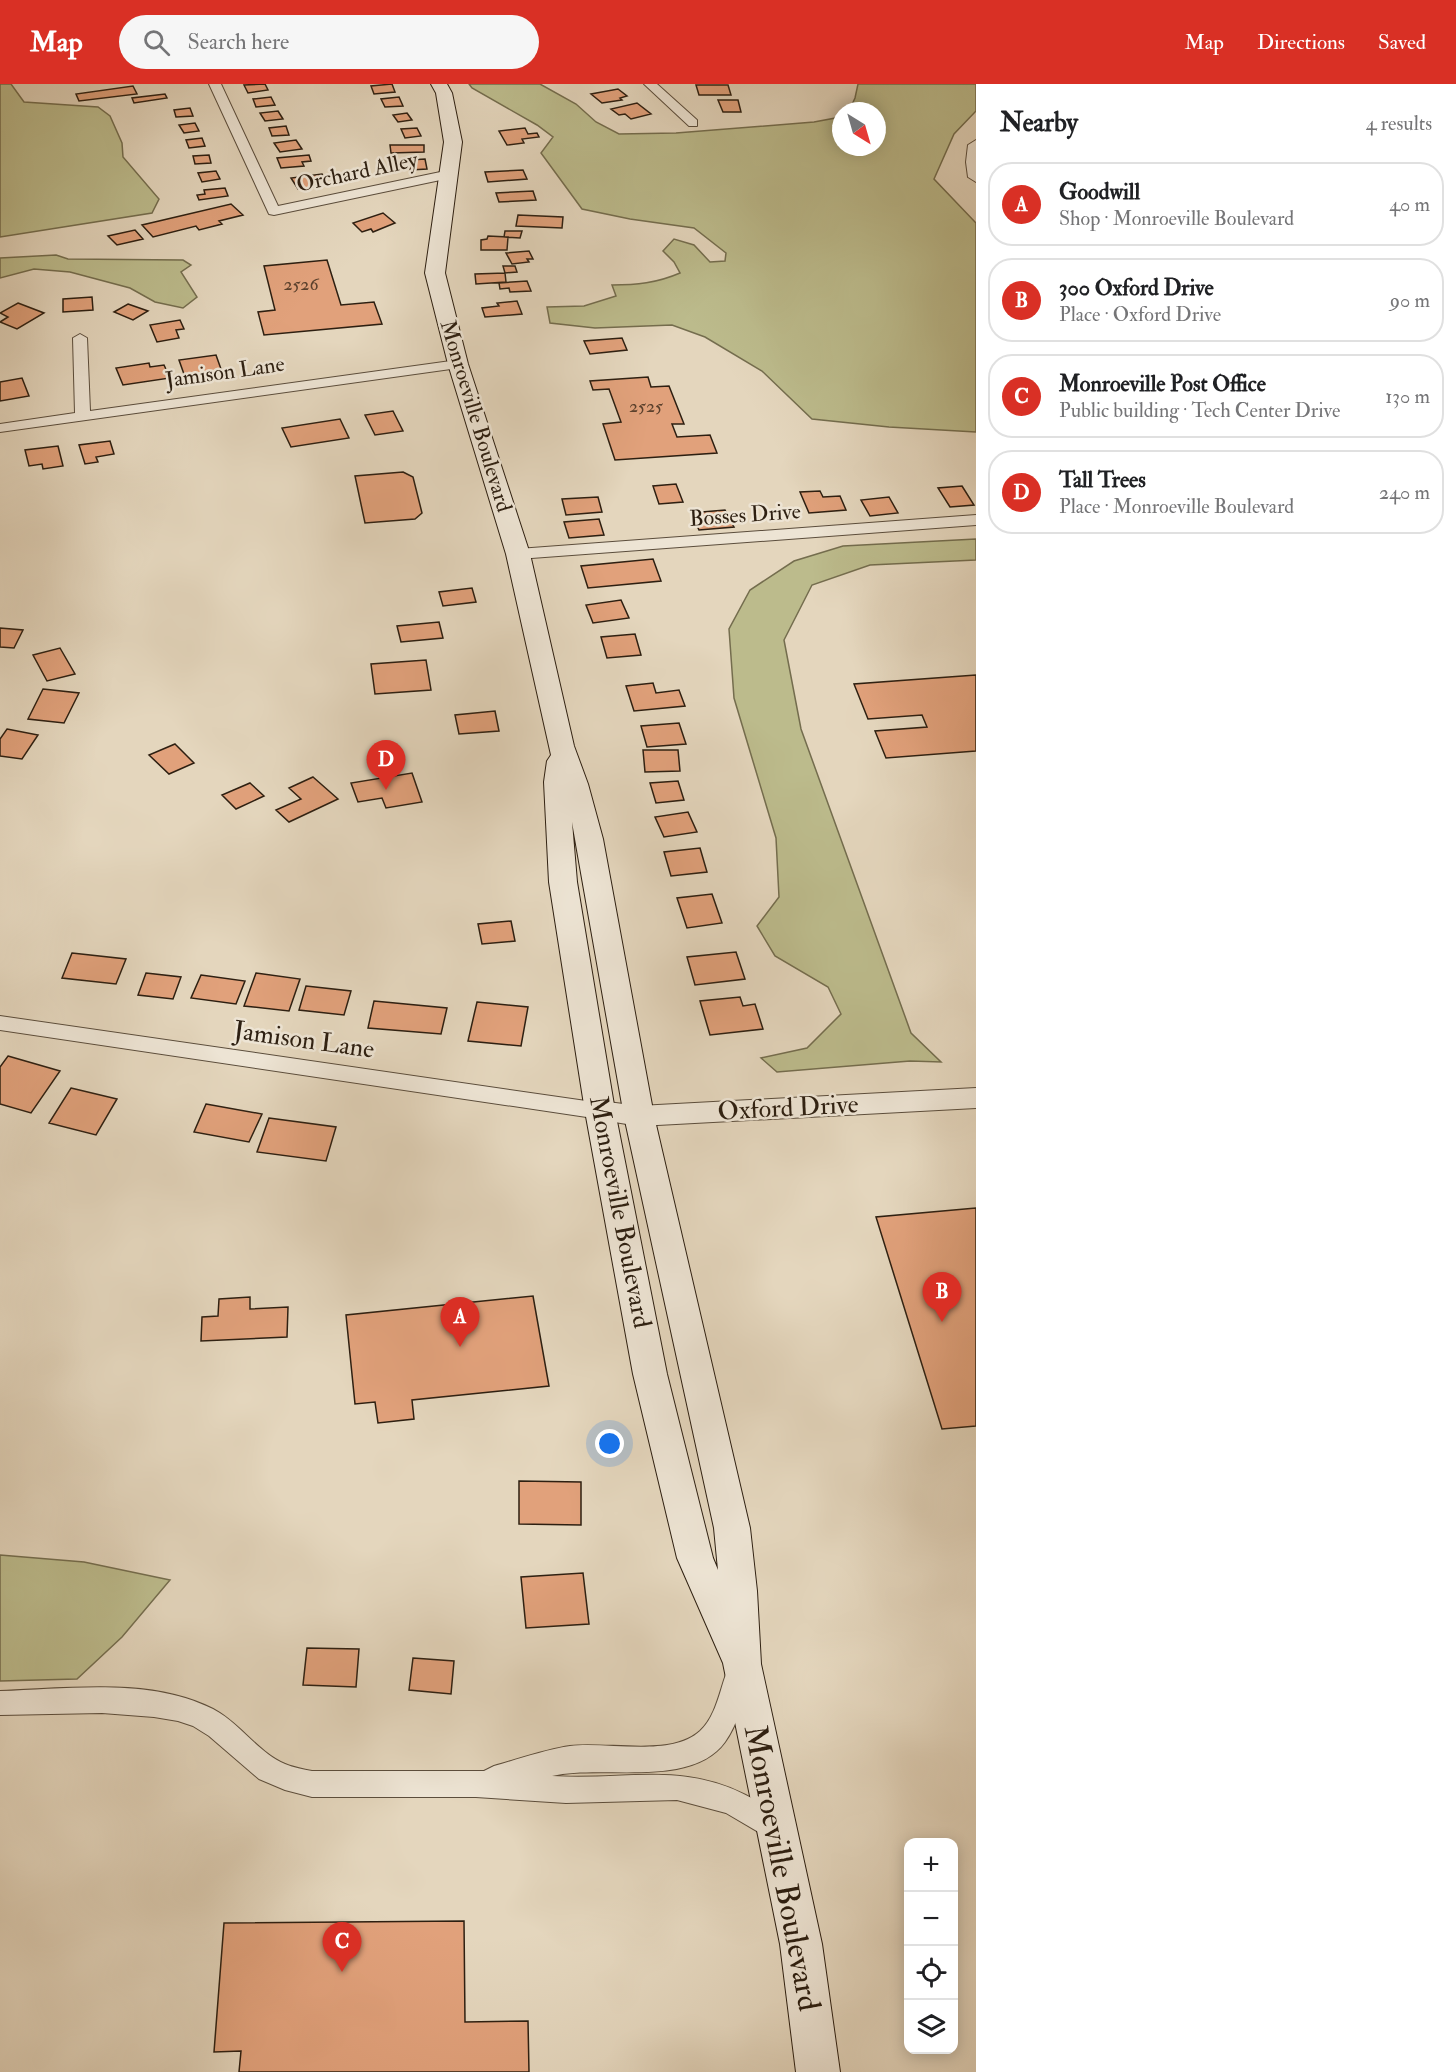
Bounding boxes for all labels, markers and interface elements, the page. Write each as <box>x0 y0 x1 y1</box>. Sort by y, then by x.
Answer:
search box <box>119 15 539 69</box>
text: Map <box>30 25 83 60</box>
icon: search <box>140 26 173 59</box>
text: Search here <box>188 28 289 56</box>
text: Map <box>1184 29 1224 56</box>
text: Directions <box>1257 29 1345 56</box>
text: Saved <box>1378 29 1426 56</box>
north arrow <box>832 102 886 156</box>
text: Nearby <box>1000 107 1078 139</box>
text: 4 results <box>1366 111 1432 136</box>
street label: Orchard Alley <box>294 145 420 198</box>
text: Goodwill <box>1059 178 1140 206</box>
text: A <box>1015 192 1028 217</box>
text: 40 m <box>1389 192 1430 217</box>
text: Shop · Monroeville Boulevard <box>1059 206 1294 231</box>
house number: 2526 <box>283 273 319 296</box>
text: 300 Oxford Drive <box>1059 274 1214 302</box>
text: B <box>1015 288 1028 313</box>
text: 90 m <box>1390 288 1430 313</box>
text: Place · Oxford Drive <box>1059 302 1221 327</box>
street label: Monroeville Boulevard <box>433 317 519 516</box>
street label: Jamison Lane <box>163 350 286 394</box>
text: Monroeville Post Office <box>1059 370 1266 398</box>
text: C <box>1014 384 1029 409</box>
text: 130 m <box>1385 384 1430 409</box>
house number: 2525 <box>629 395 663 418</box>
text: Public building · Tech Center Drive <box>1059 398 1340 423</box>
text: Tall Trees <box>1059 466 1146 494</box>
text: D <box>1013 480 1030 505</box>
text: 240 m <box>1379 480 1430 505</box>
text: Place · Monroeville Boulevard <box>1059 494 1294 519</box>
street label: Bosses Drive <box>688 497 802 533</box>
pin: D <box>366 740 406 790</box>
street label: Jamison Lane <box>231 1014 377 1066</box>
street label: Oxford Drive <box>717 1088 859 1128</box>
street label: Monroeville Boulevard <box>582 1093 658 1331</box>
pin: B <box>922 1272 962 1322</box>
pin: A <box>440 1298 480 1347</box>
your location <box>595 1429 624 1458</box>
street label: Monroeville Boulevard <box>735 1722 829 2014</box>
map controls <box>904 1838 958 2054</box>
button: + <box>904 1838 958 1892</box>
button: − <box>904 1892 958 1946</box>
pin: C <box>322 1922 362 1972</box>
button: locate <box>904 1946 958 2000</box>
button: layers <box>904 2000 958 2054</box>

